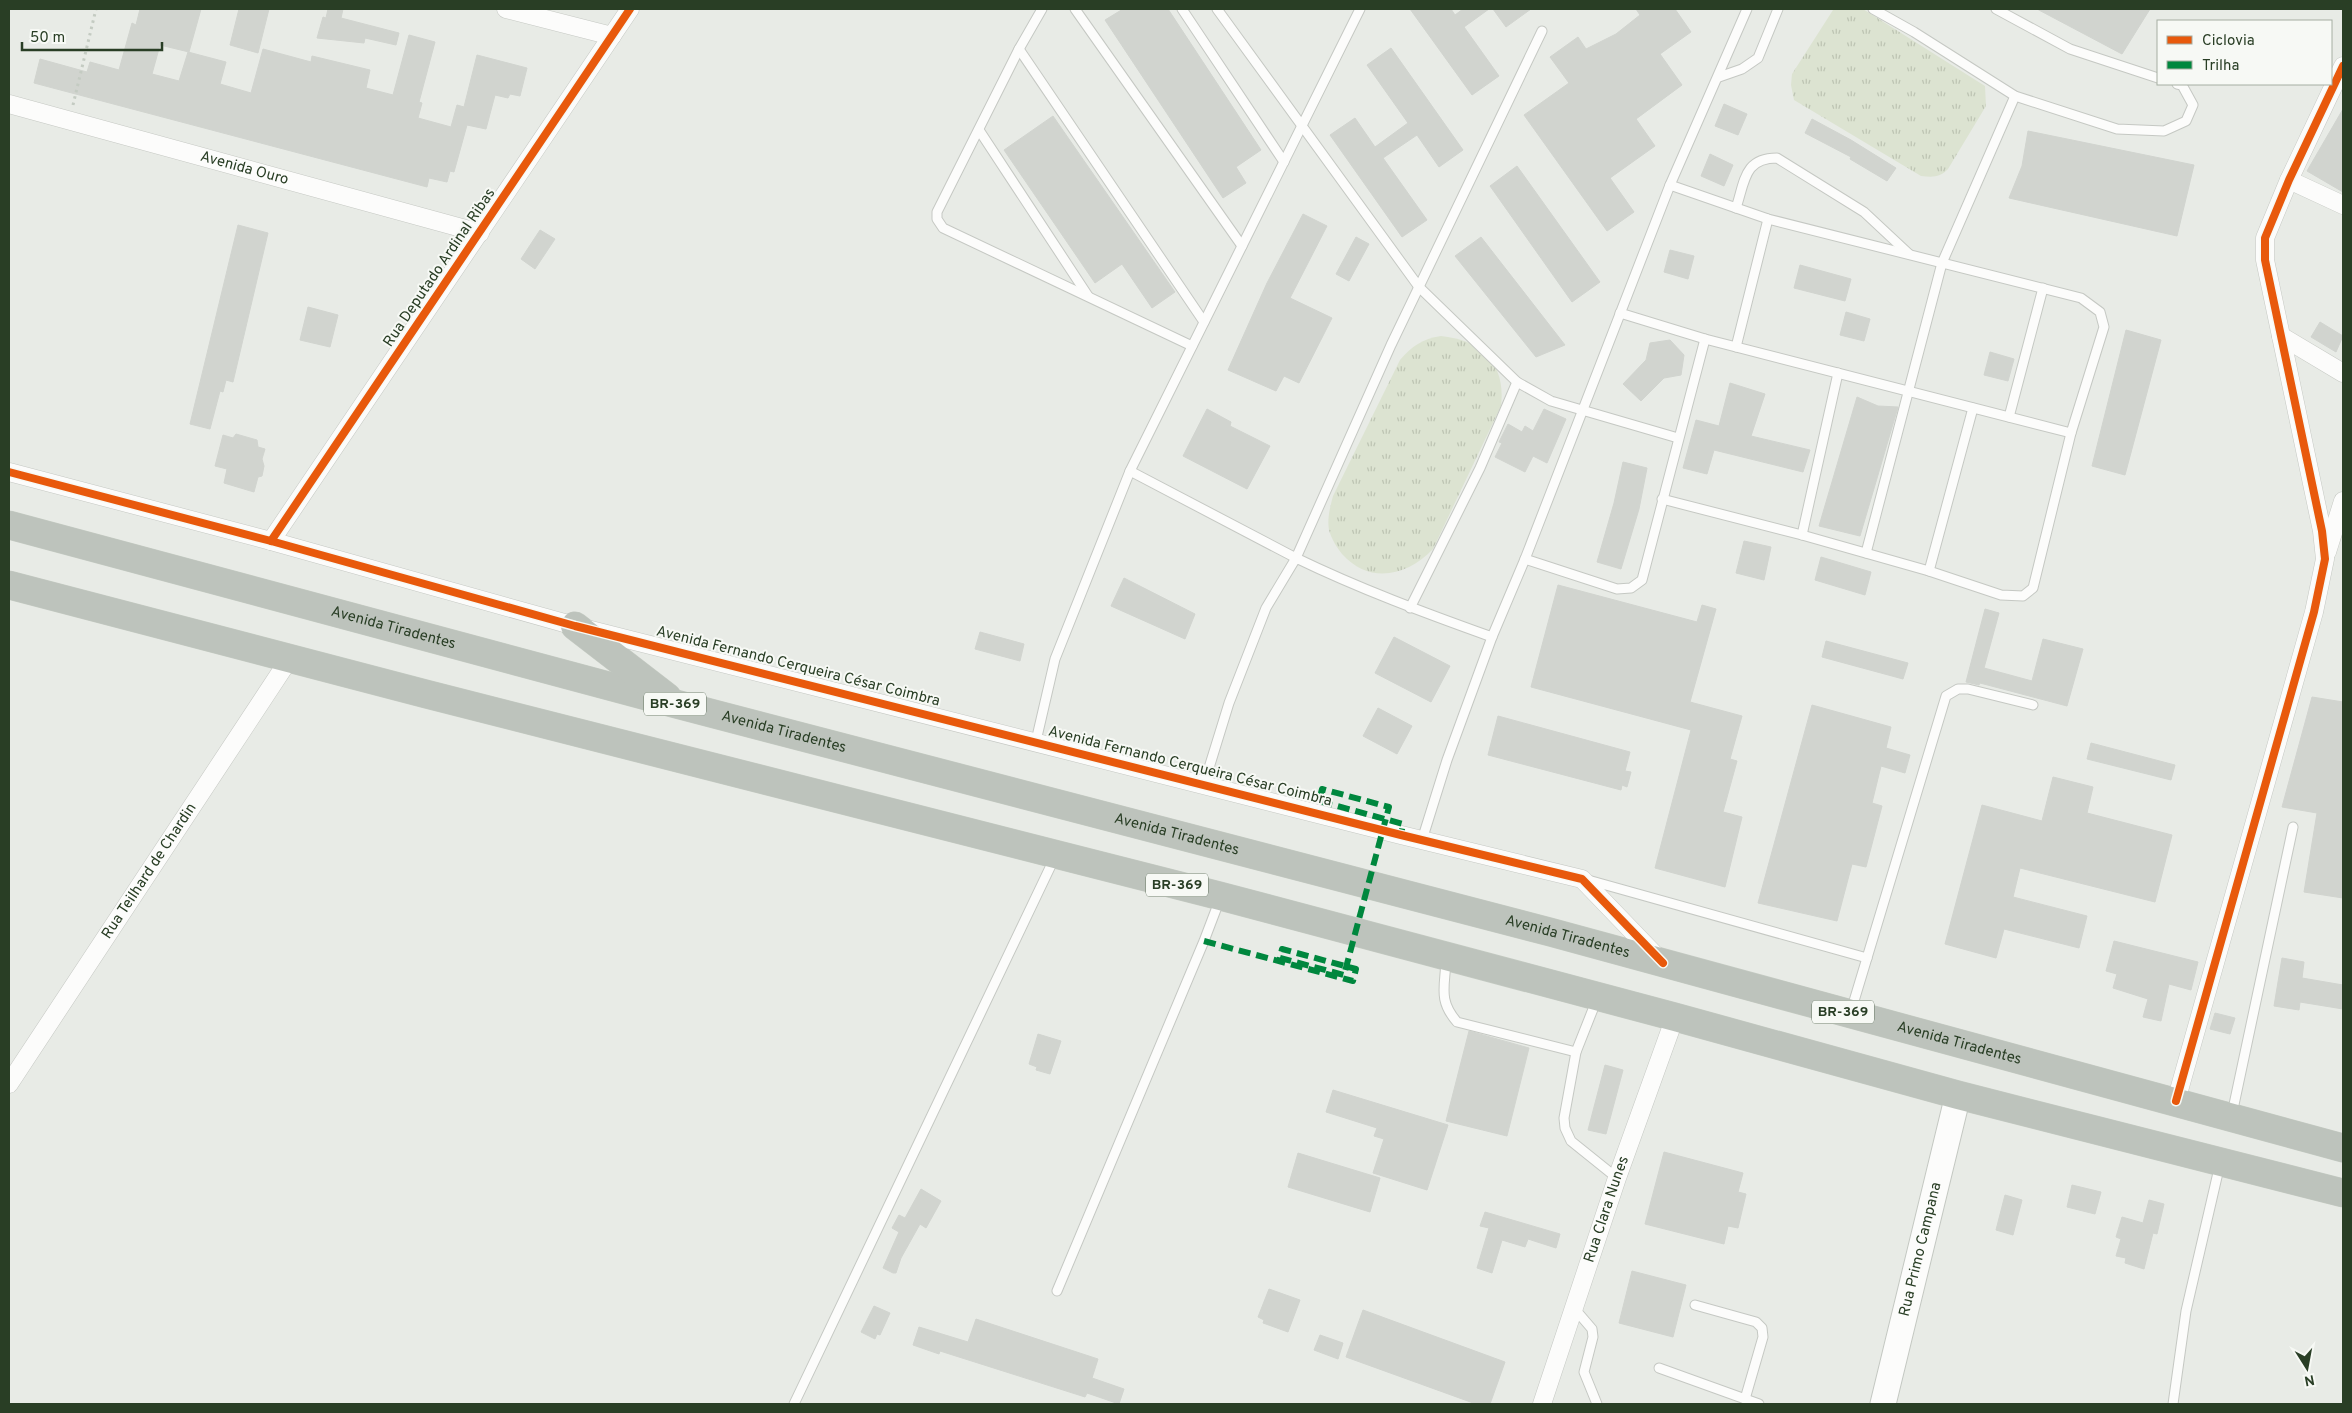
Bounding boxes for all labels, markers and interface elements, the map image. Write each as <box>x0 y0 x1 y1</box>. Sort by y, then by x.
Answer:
scale bar <box>22 20 162 52</box>
legend <box>2157 20 2332 85</box>
text: 50 m <box>30 29 65 48</box>
text: Ciclovia <box>2202 32 2255 51</box>
text: Trilha <box>2202 57 2239 76</box>
street label: Avenida Ouro <box>198 147 291 190</box>
street label: Rua Deputado Ardinal Ribas <box>380 185 500 351</box>
street label: Avenida Tiradentes <box>329 602 458 654</box>
street label: Avenida Fernando Cerqueira César Coimbra <box>654 622 942 712</box>
road number: BR-369 <box>644 692 706 716</box>
street label: Avenida Tiradentes <box>719 707 848 758</box>
street label: Avenida Fernando Cerqueira César Coimbra <box>1046 722 1334 812</box>
street label: Rua Teilhard de Chardin <box>98 800 201 943</box>
street label: Avenida Tiradentes <box>1112 809 1241 860</box>
road number: BR-369 <box>1146 874 1208 896</box>
street label: Avenida Tiradentes <box>1503 911 1632 963</box>
road number: BR-369 <box>1812 1000 1874 1024</box>
street label: Avenida Tiradentes <box>1895 1017 2024 1070</box>
street label: Rua Clara Nunes <box>1580 1154 1634 1265</box>
street label: Rua Primo Campana <box>1895 1180 1946 1319</box>
north arrow <box>2282 1343 2332 1393</box>
text: N <box>2303 1370 2316 1389</box>

